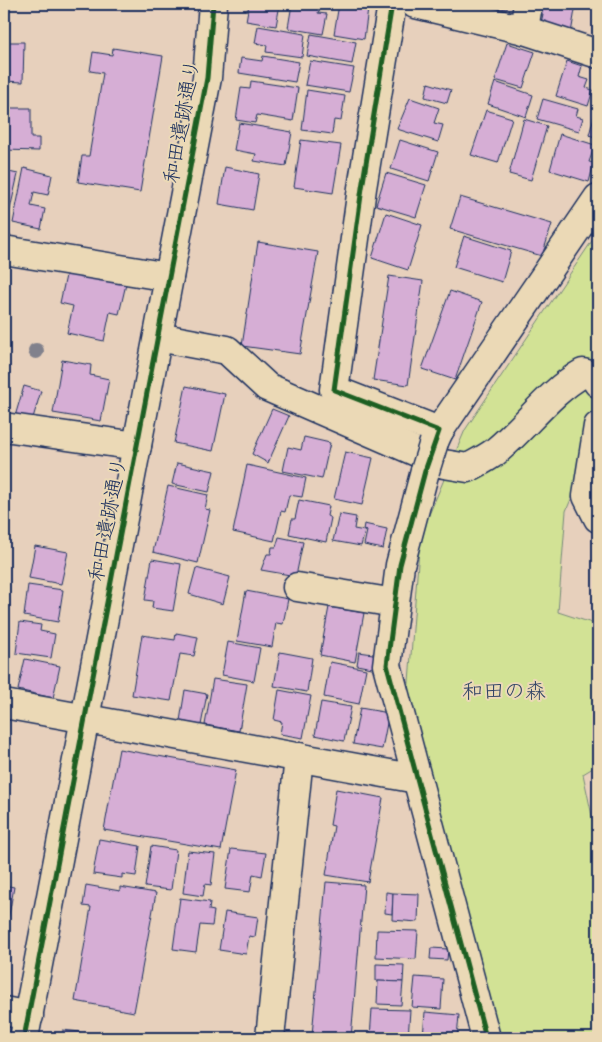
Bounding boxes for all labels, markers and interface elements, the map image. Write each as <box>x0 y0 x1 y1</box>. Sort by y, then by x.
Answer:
street label: 和田遺跡通り <box>158 57 204 185</box>
street label: 和田遺跡通り <box>83 455 131 583</box>
park label: 和田の森 <box>462 678 546 703</box>

